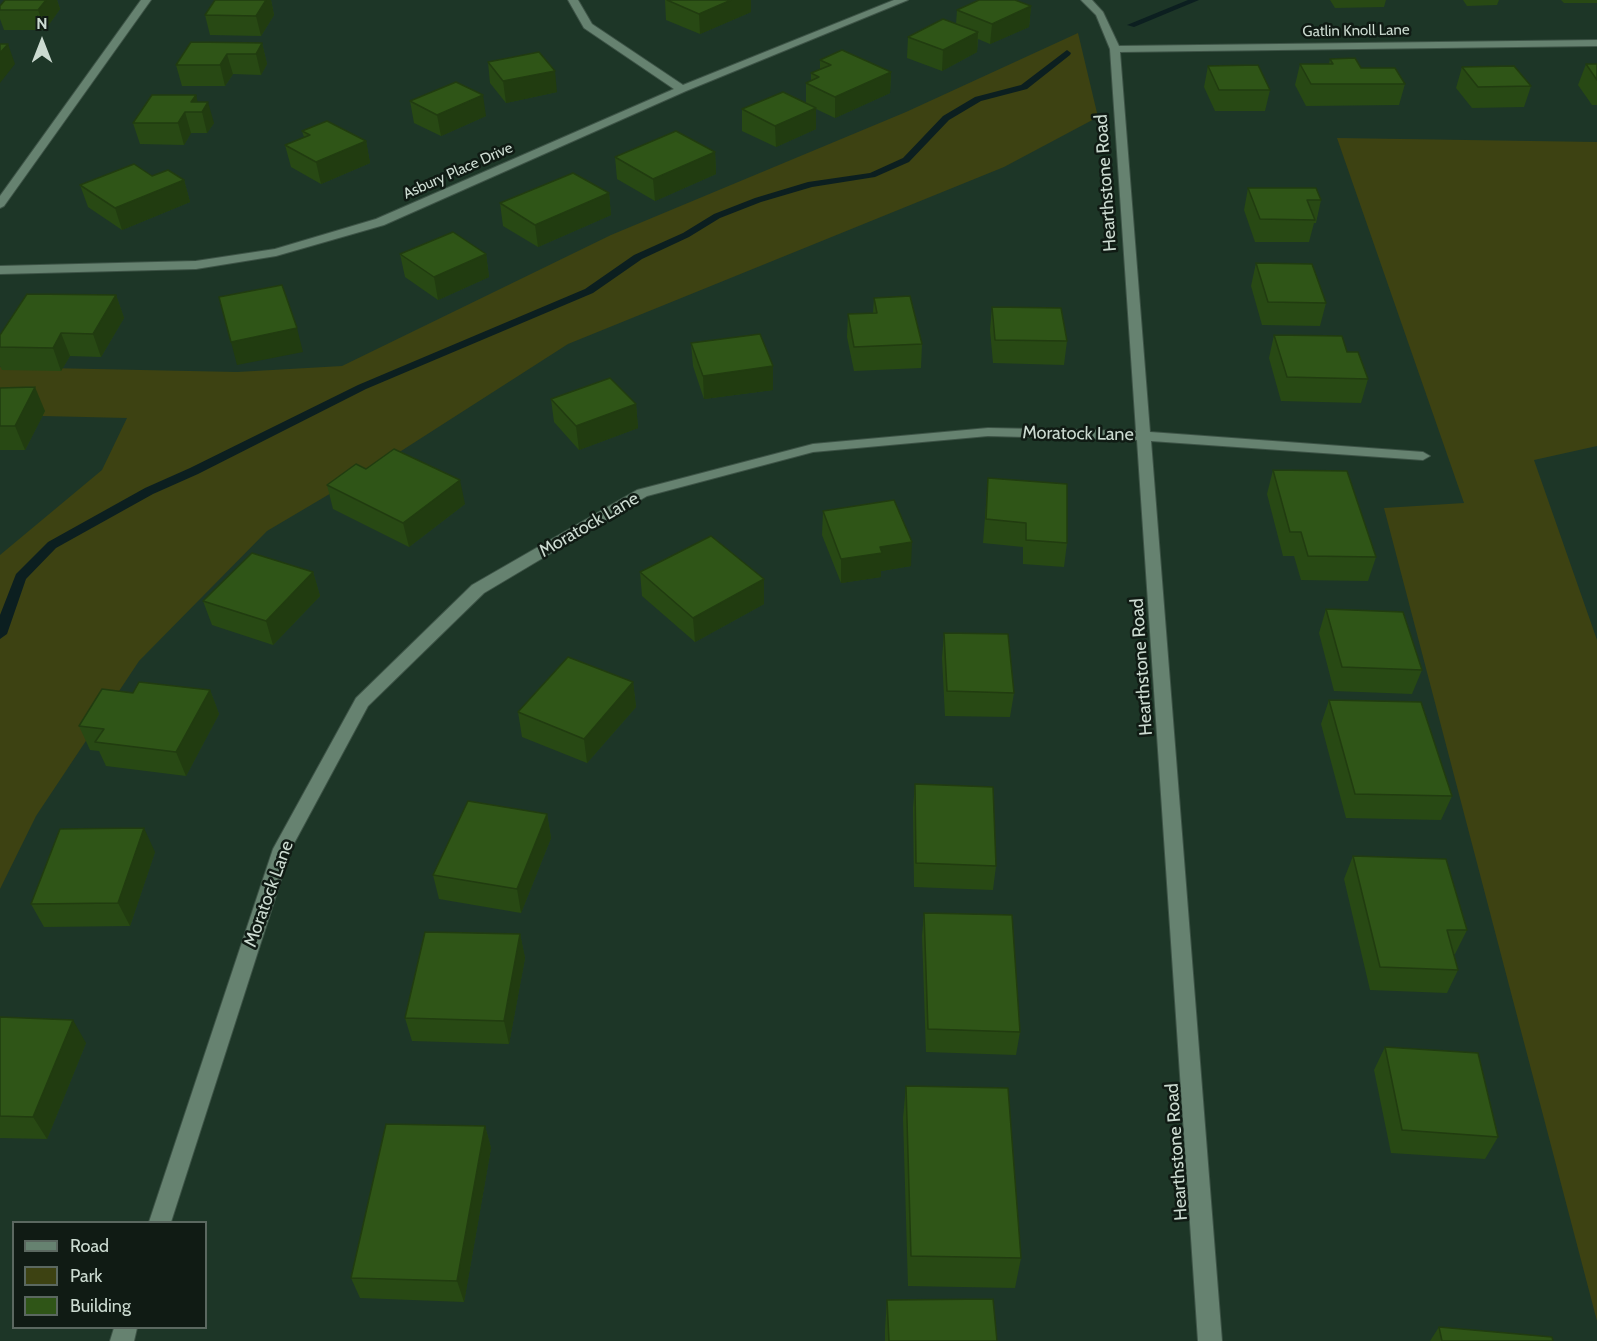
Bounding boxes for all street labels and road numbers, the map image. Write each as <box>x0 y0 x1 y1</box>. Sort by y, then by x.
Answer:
street label: Gatlin Knoll Lane <box>1302 21 1410 41</box>
street label: Hearthstone Road <box>1090 114 1122 252</box>
street label: Asbury Place Drive <box>400 139 516 203</box>
street label: Moratock Lane <box>1022 422 1134 446</box>
street label: Moratock Lane <box>535 488 643 562</box>
street label: Hearthstone Road <box>1126 598 1158 736</box>
street label: Moratock Lane <box>240 838 298 950</box>
street label: Hearthstone Road <box>1161 1083 1193 1221</box>

